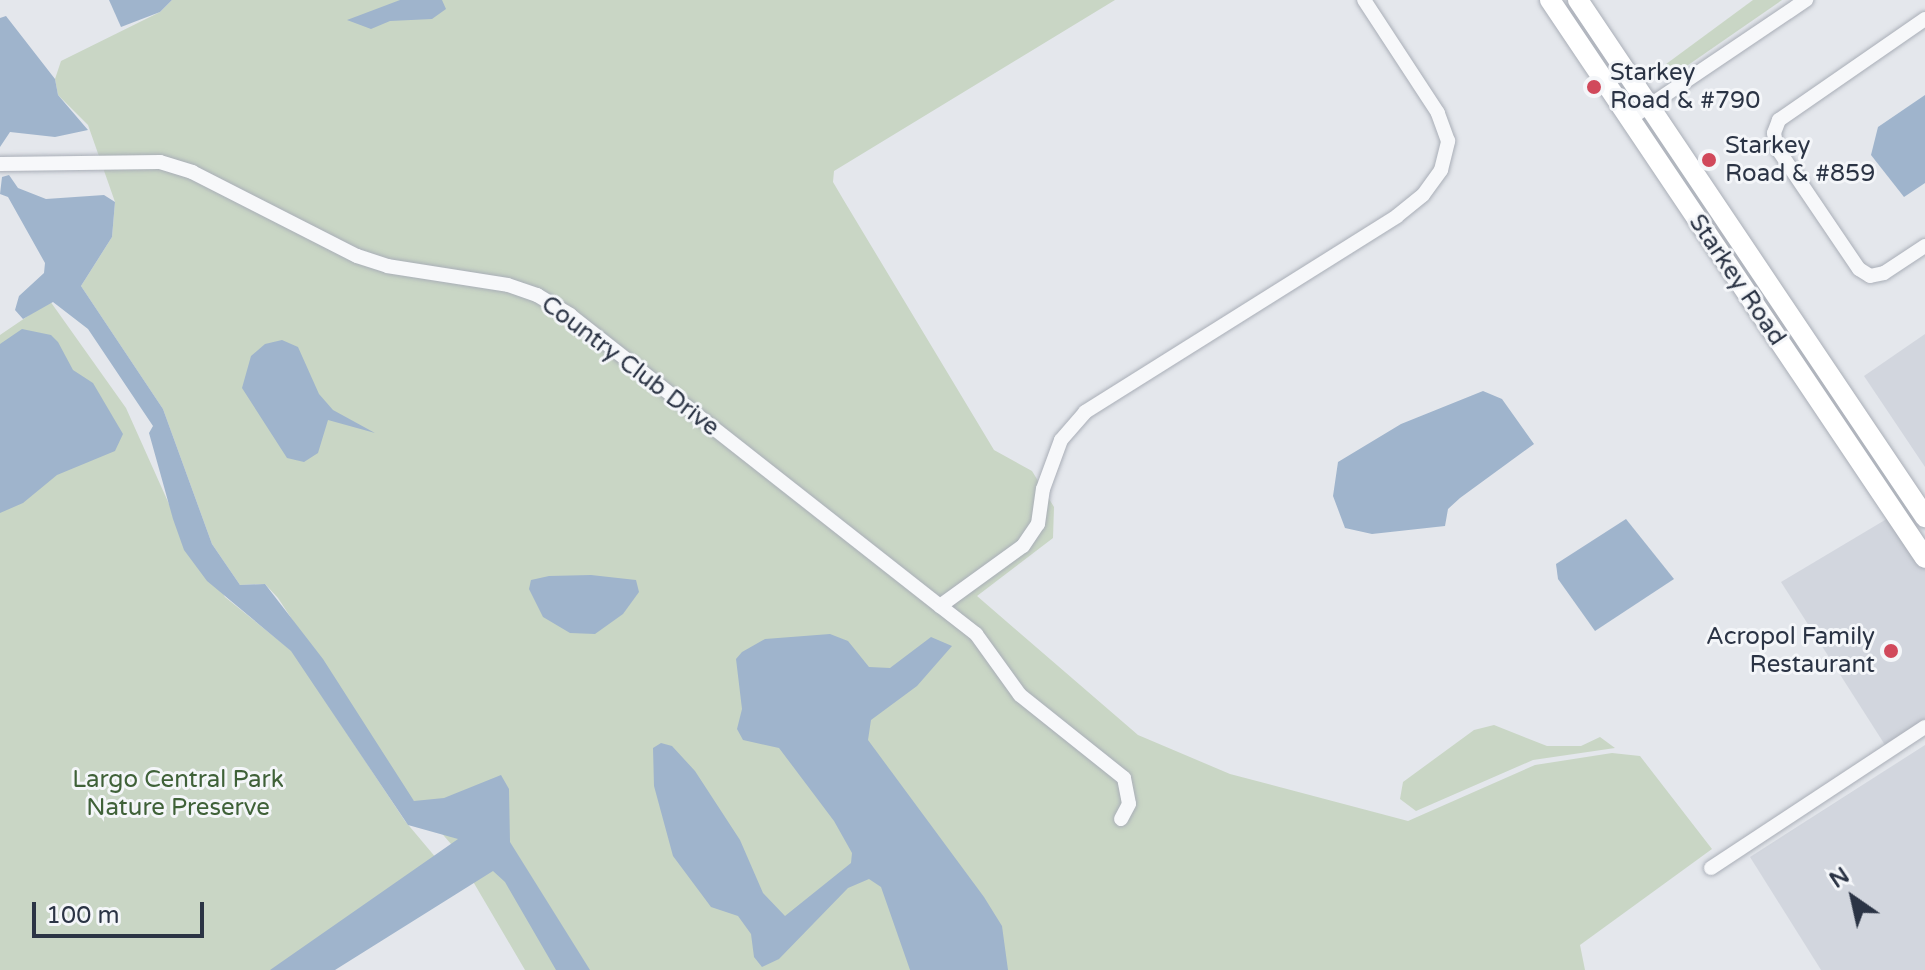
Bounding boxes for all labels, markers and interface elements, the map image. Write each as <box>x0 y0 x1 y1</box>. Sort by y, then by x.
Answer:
place label: Starkey Road & #790 <box>1610 59 1760 115</box>
marker: Starkey Road & #790 <box>1585 78 1603 96</box>
place label: Starkey Road & #859 <box>1725 132 1875 188</box>
marker: Starkey Road & #859 <box>1700 151 1718 169</box>
street label: Starkey Road <box>1683 209 1791 351</box>
street label: Country Club Drive <box>535 290 725 442</box>
place label: Acropol Family Restaurant <box>1706 623 1875 679</box>
marker: Acropol Family Restaurant <box>1882 642 1900 660</box>
park label: Largo Central Park Nature Preserve <box>72 766 284 822</box>
north arrow <box>1813 858 1893 938</box>
text: N <box>1825 862 1854 894</box>
scale bar <box>36 886 208 936</box>
text: 100 m <box>46 901 120 930</box>

